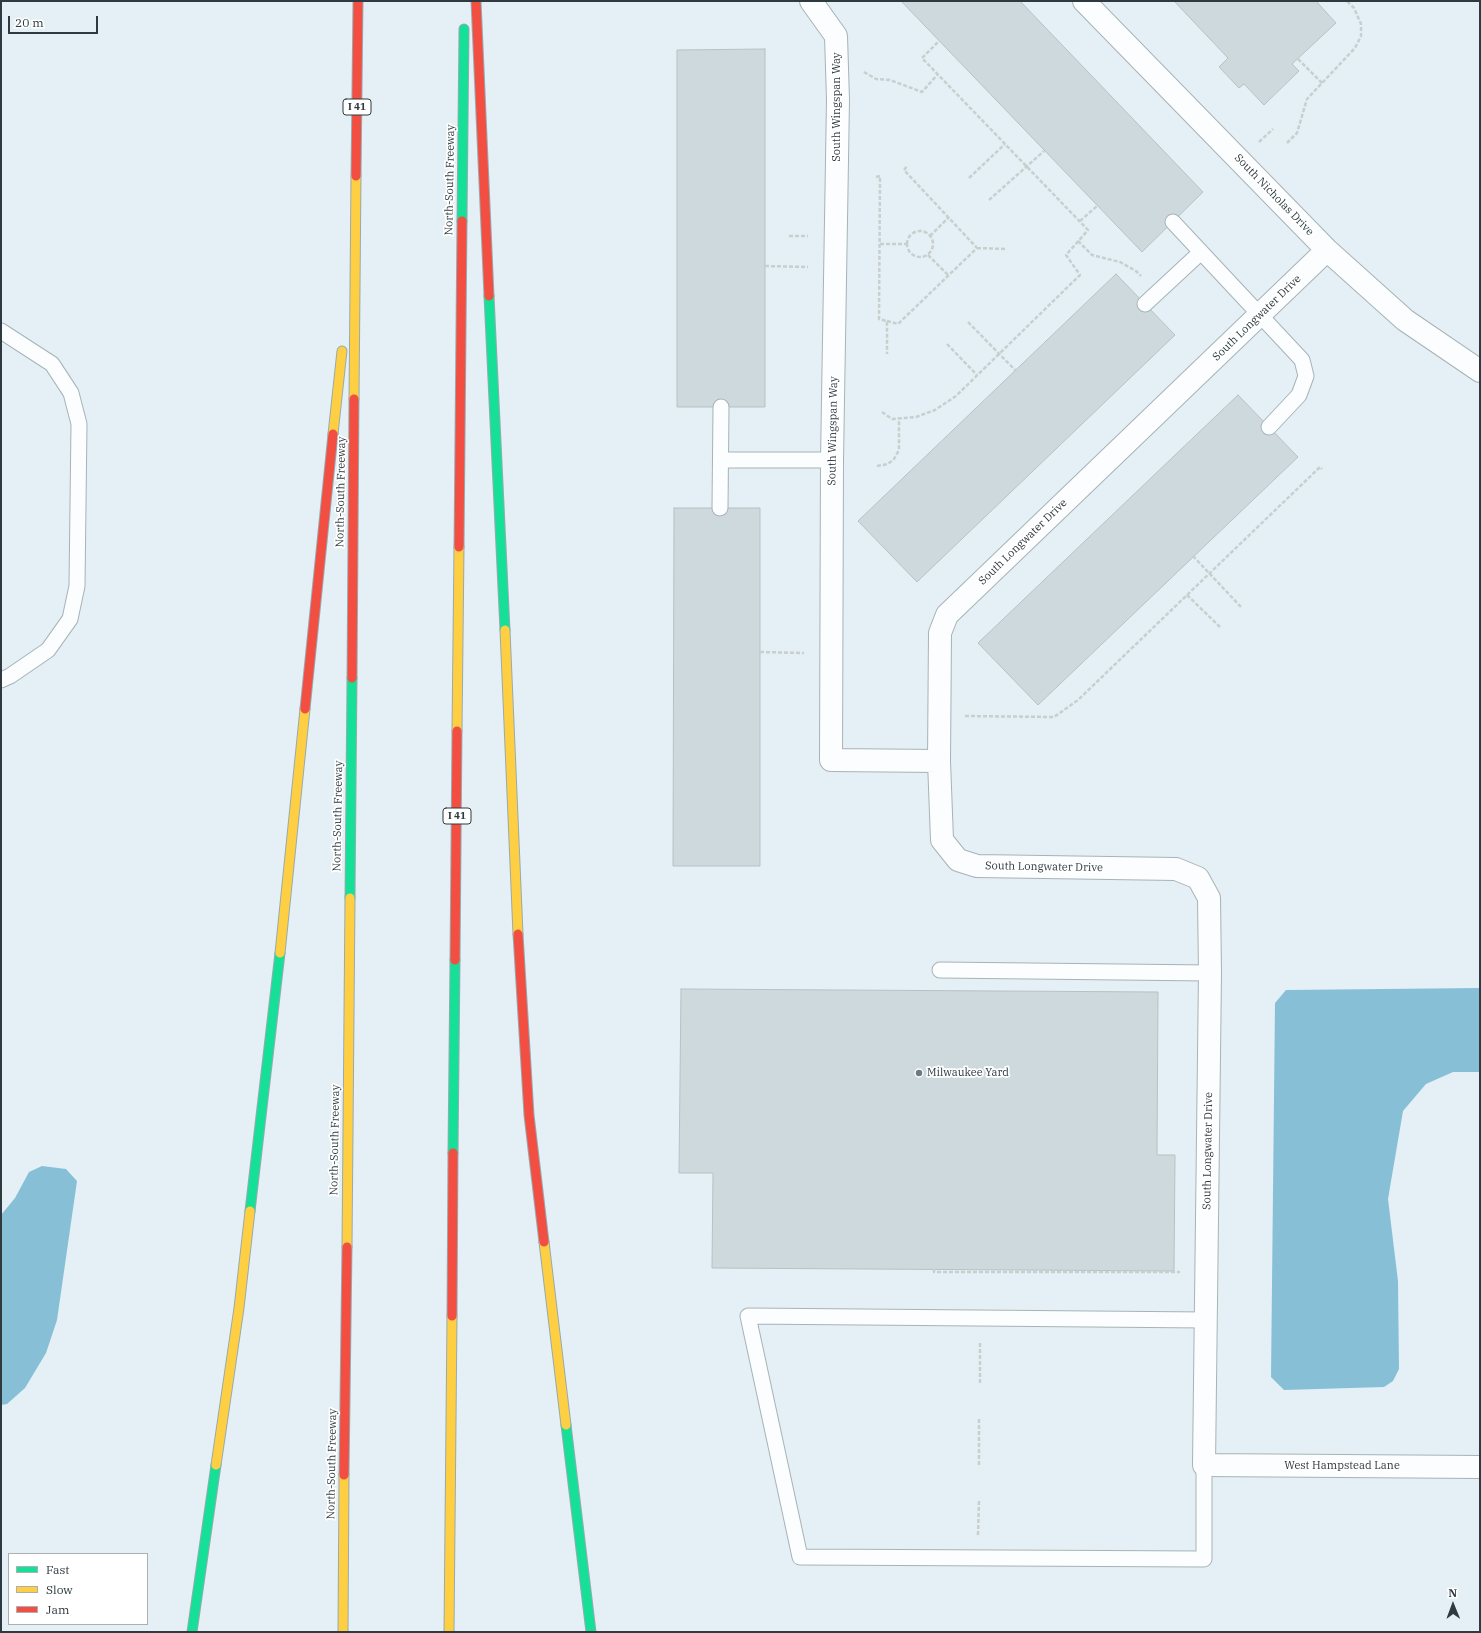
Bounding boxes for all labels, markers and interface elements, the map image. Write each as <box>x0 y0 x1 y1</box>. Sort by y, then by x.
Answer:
scale bar <box>10 8 100 34</box>
text: 20 m <box>15 15 44 30</box>
street label: South Wingspan Way <box>830 52 844 162</box>
road number: I 41 <box>343 99 371 115</box>
street label: North-South Freeway <box>442 124 458 236</box>
street label: South Nicholas Drive <box>1232 151 1316 239</box>
street label: South Longwater Drive <box>1210 272 1304 364</box>
street label: South Wingspan Way <box>825 376 841 486</box>
street label: North-South Freeway <box>333 436 349 548</box>
street label: South Longwater Drive <box>976 496 1070 588</box>
street label: North-South Freeway <box>330 760 346 872</box>
road number: I 41 <box>443 808 471 824</box>
street label: South Longwater Drive <box>985 859 1103 875</box>
place label: Milwaukee Yard <box>927 1066 1009 1080</box>
marker: Milwaukee Yard <box>914 1068 924 1078</box>
street label: North-South Freeway <box>327 1084 343 1196</box>
street label: South Longwater Drive <box>1200 1092 1216 1210</box>
street label: North-South Freeway <box>324 1408 340 1520</box>
street label: West Hampstead Lane <box>1284 1459 1400 1473</box>
legend <box>8 1553 148 1625</box>
text: Fast <box>46 1562 70 1577</box>
text: Slow <box>46 1582 73 1597</box>
north arrow <box>1433 1585 1473 1625</box>
text: N <box>1448 1586 1457 1600</box>
text: Jam <box>46 1602 69 1617</box>

